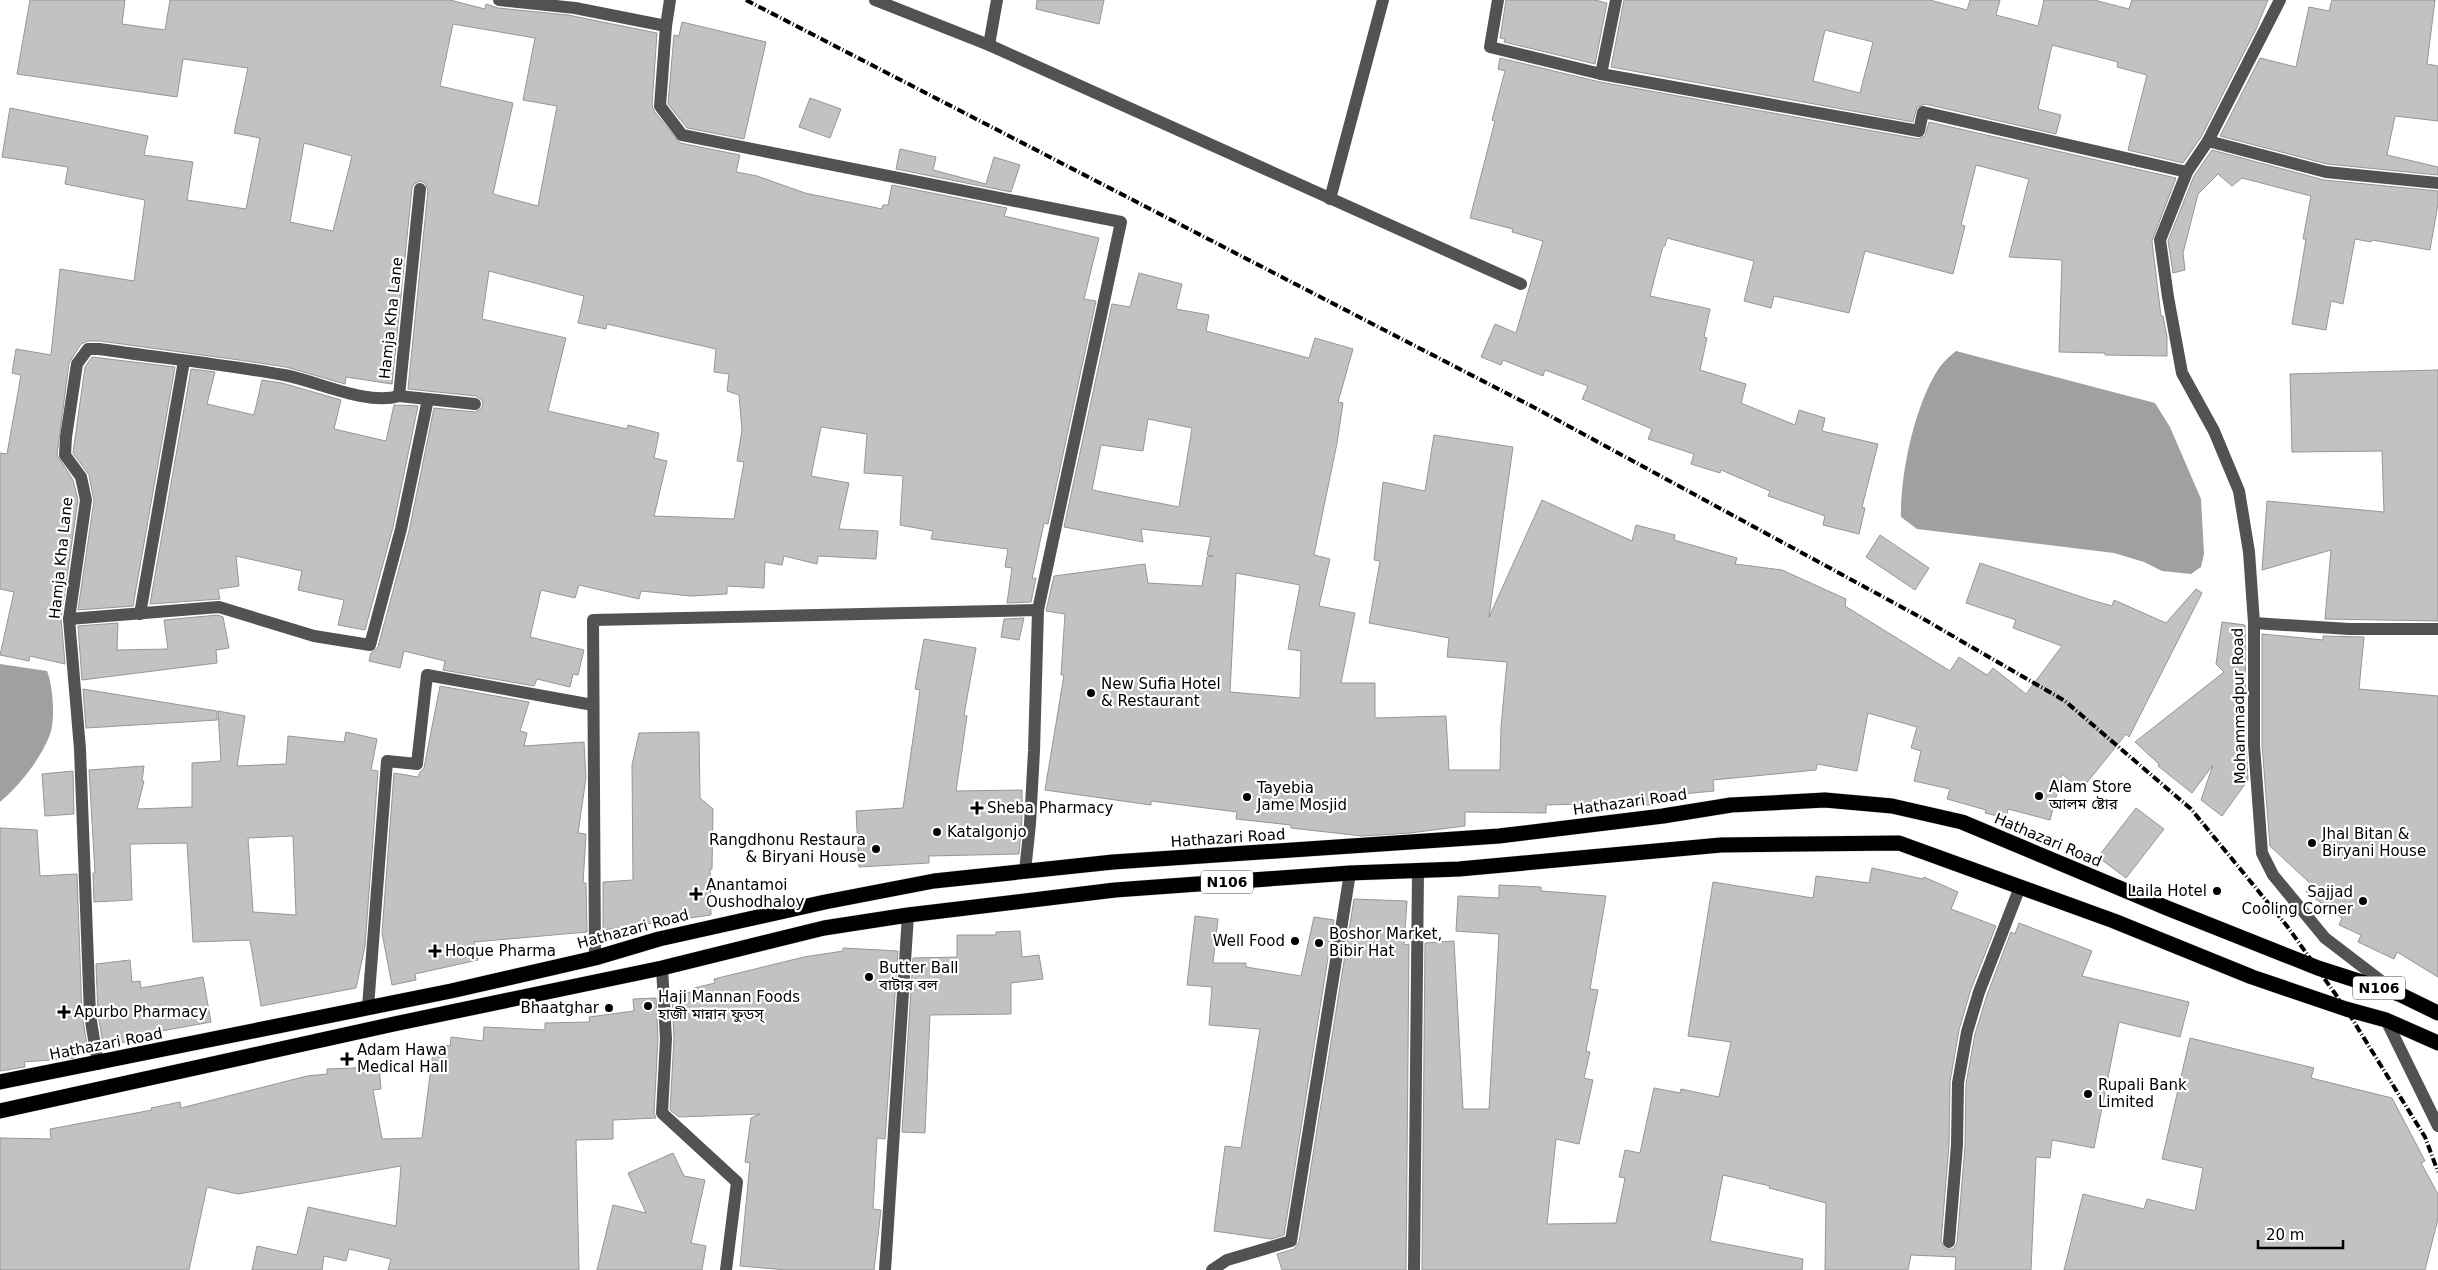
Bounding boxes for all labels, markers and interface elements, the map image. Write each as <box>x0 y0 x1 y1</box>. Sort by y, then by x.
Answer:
street label: Hamja Kha Lane <box>376 256 406 380</box>
street label: Hamja Kha Lane <box>46 496 76 620</box>
street label: Mohammadpur Road <box>2229 628 2249 784</box>
place label: New Sufia Hotel & Restaurant <box>1101 675 1221 710</box>
marker: New Sufia Hotel & Restaurant <box>1085 687 1097 699</box>
place label: Alam Store আলম ষ্টোর <box>2048 778 2132 813</box>
place label: Tayebia Jame Mosjid <box>1256 779 1347 814</box>
street label: Hathazari Road <box>1572 785 1688 819</box>
marker: Alam Store আলম ষ্টোর <box>2033 790 2045 802</box>
marker: Tayebia Jame Mosjid <box>1241 791 1253 803</box>
place label: Sheba Pharmacy <box>987 799 1113 817</box>
marker: Sheba Pharmacy <box>971 802 983 814</box>
street label: Hathazari Road <box>1992 809 2104 871</box>
place label: Katalgonjo <box>947 823 1027 841</box>
street label: Hathazari Road <box>1170 825 1286 851</box>
place label: Jhal Bitan & Biryani House <box>2321 825 2426 860</box>
marker: Katalgonjo <box>931 826 943 838</box>
place label: Rangdhonu Restaura & Biryani House <box>709 831 866 866</box>
marker: Jhal Bitan & Biryani House <box>2306 837 2318 849</box>
marker: Rangdhonu Restaura & Biryani House <box>870 843 882 855</box>
road number: N106 <box>1201 870 1253 894</box>
place label: Anantamoi Oushodhaloy <box>706 876 804 911</box>
place label: Laila Hotel <box>2127 882 2207 900</box>
place label: Sajjad Cooling Corner <box>2242 883 2354 918</box>
marker: Laila Hotel <box>2211 885 2223 897</box>
marker: Anantamoi Oushodhaloy <box>690 888 702 900</box>
marker: Sajjad Cooling Corner <box>2357 895 2369 907</box>
street label: Hathazari Road <box>575 905 691 953</box>
place label: Boshor Market, Bibir Hat <box>1329 925 1442 960</box>
place label: Well Food <box>1213 932 1285 950</box>
marker: Well Food <box>1289 935 1301 947</box>
marker: Boshor Market, Bibir Hat <box>1313 937 1325 949</box>
place label: Hoque Pharma <box>445 942 556 960</box>
marker: Hoque Pharma <box>429 945 441 957</box>
place label: Butter Ball বাটার বল <box>878 959 959 994</box>
marker: Butter Ball বাটার বল <box>863 971 875 983</box>
road number: N106 <box>2353 976 2405 1000</box>
place label: Haji Mannan Foods হাজী মান্নান ফুডস্ <box>657 988 800 1023</box>
place label: Bhaatghar <box>521 999 600 1017</box>
marker: Haji Mannan Foods হাজী মান্নান ফুডস্ <box>642 1000 654 1012</box>
marker: Bhaatghar <box>603 1002 615 1014</box>
place label: Apurbo Pharmacy <box>74 1003 208 1021</box>
marker: Apurbo Pharmacy <box>58 1006 70 1018</box>
street label: Hathazari Road <box>48 1024 164 1064</box>
place label: Adam Hawa Medical Hall <box>357 1041 448 1076</box>
marker: Adam Hawa Medical Hall <box>341 1053 353 1065</box>
place label: Rupali Bank Limited <box>2098 1076 2187 1111</box>
marker: Rupali Bank Limited <box>2082 1088 2094 1100</box>
scale bar <box>2258 1218 2343 1250</box>
text: 20 m <box>2266 1226 2304 1244</box>

